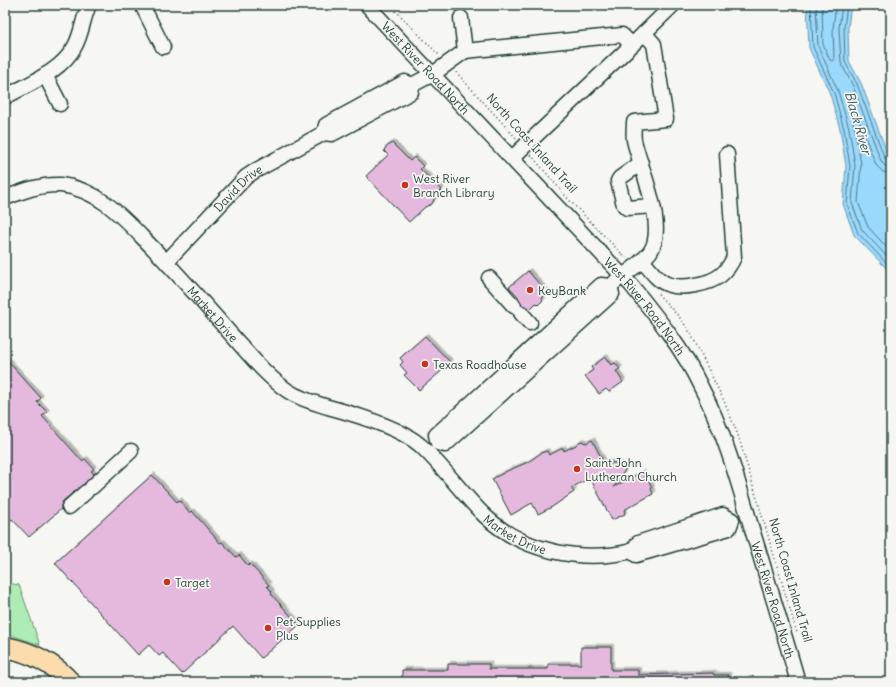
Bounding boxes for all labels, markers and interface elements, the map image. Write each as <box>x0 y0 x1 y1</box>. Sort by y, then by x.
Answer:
street label: West River Road North <box>379 18 473 117</box>
water label: Black River <box>841 89 876 158</box>
street label: North Coast Inland Trail <box>483 90 581 196</box>
street label: David Drive <box>210 161 265 215</box>
place label: West River Branch Library <box>413 171 494 200</box>
marker: West River Branch Library <box>400 180 410 190</box>
street label: West River Road North <box>601 254 689 358</box>
street label: Market Drive <box>185 283 242 345</box>
place label: KeyBank <box>538 283 586 298</box>
marker: KeyBank <box>525 285 535 295</box>
place label: Texas Roadhouse <box>433 357 527 372</box>
marker: Texas Roadhouse <box>420 359 430 369</box>
place label: Saint John Lutheran Church <box>585 455 677 484</box>
marker: Saint John Lutheran Church <box>572 464 582 474</box>
street label: Market Drive <box>481 511 548 557</box>
street label: North Coast Inland Trail <box>766 516 816 644</box>
street label: West River Road North <box>749 539 798 660</box>
place label: Target <box>175 575 209 590</box>
marker: Target <box>162 577 172 587</box>
place label: Pet Supplies Plus <box>276 614 341 643</box>
marker: Pet Supplies Plus <box>263 623 273 633</box>

